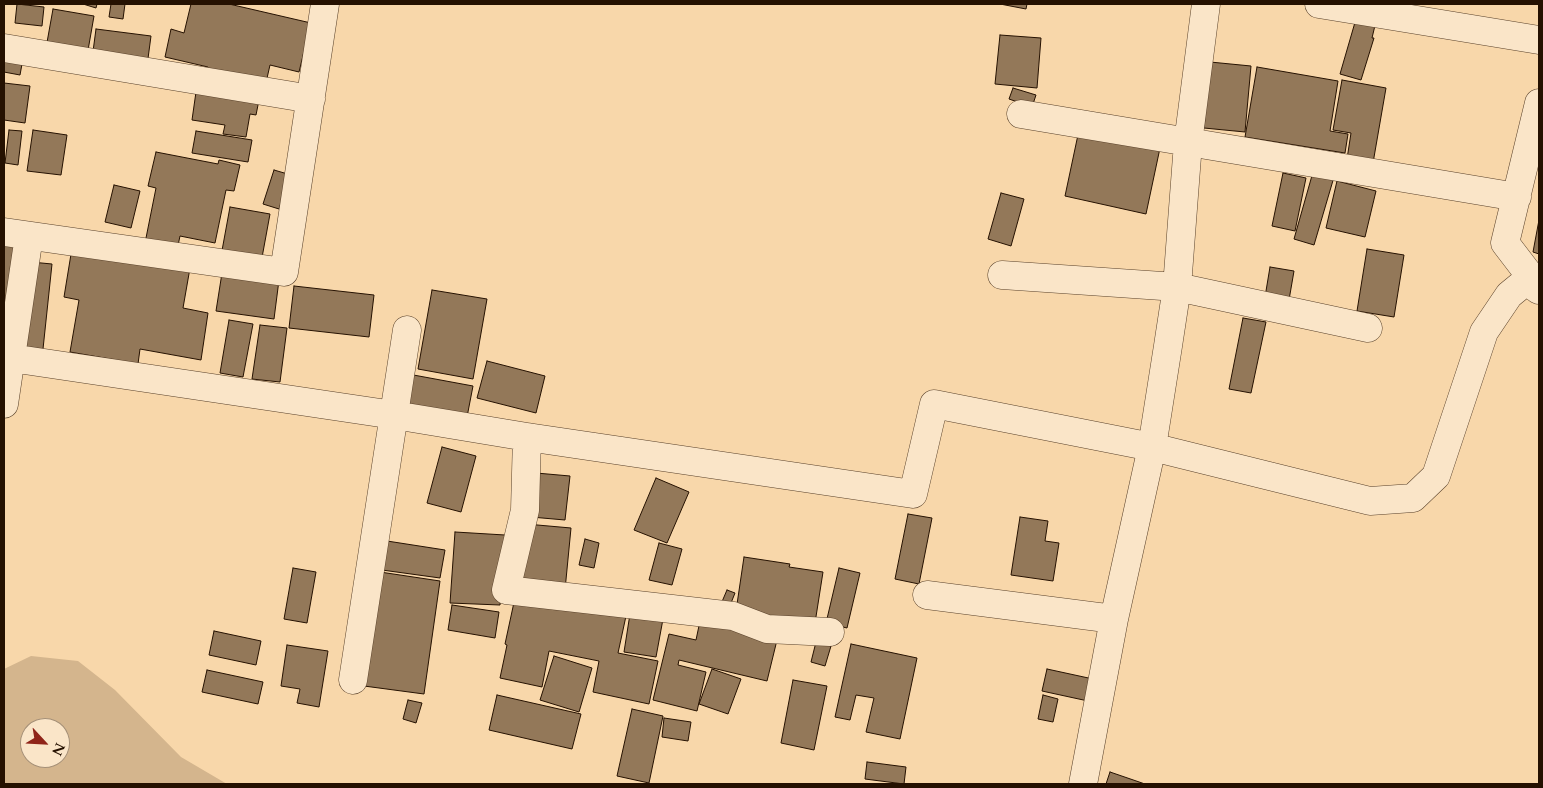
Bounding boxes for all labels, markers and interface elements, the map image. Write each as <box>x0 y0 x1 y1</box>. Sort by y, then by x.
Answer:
north arrow <box>20 718 70 768</box>
text: N <box>47 740 69 759</box>

